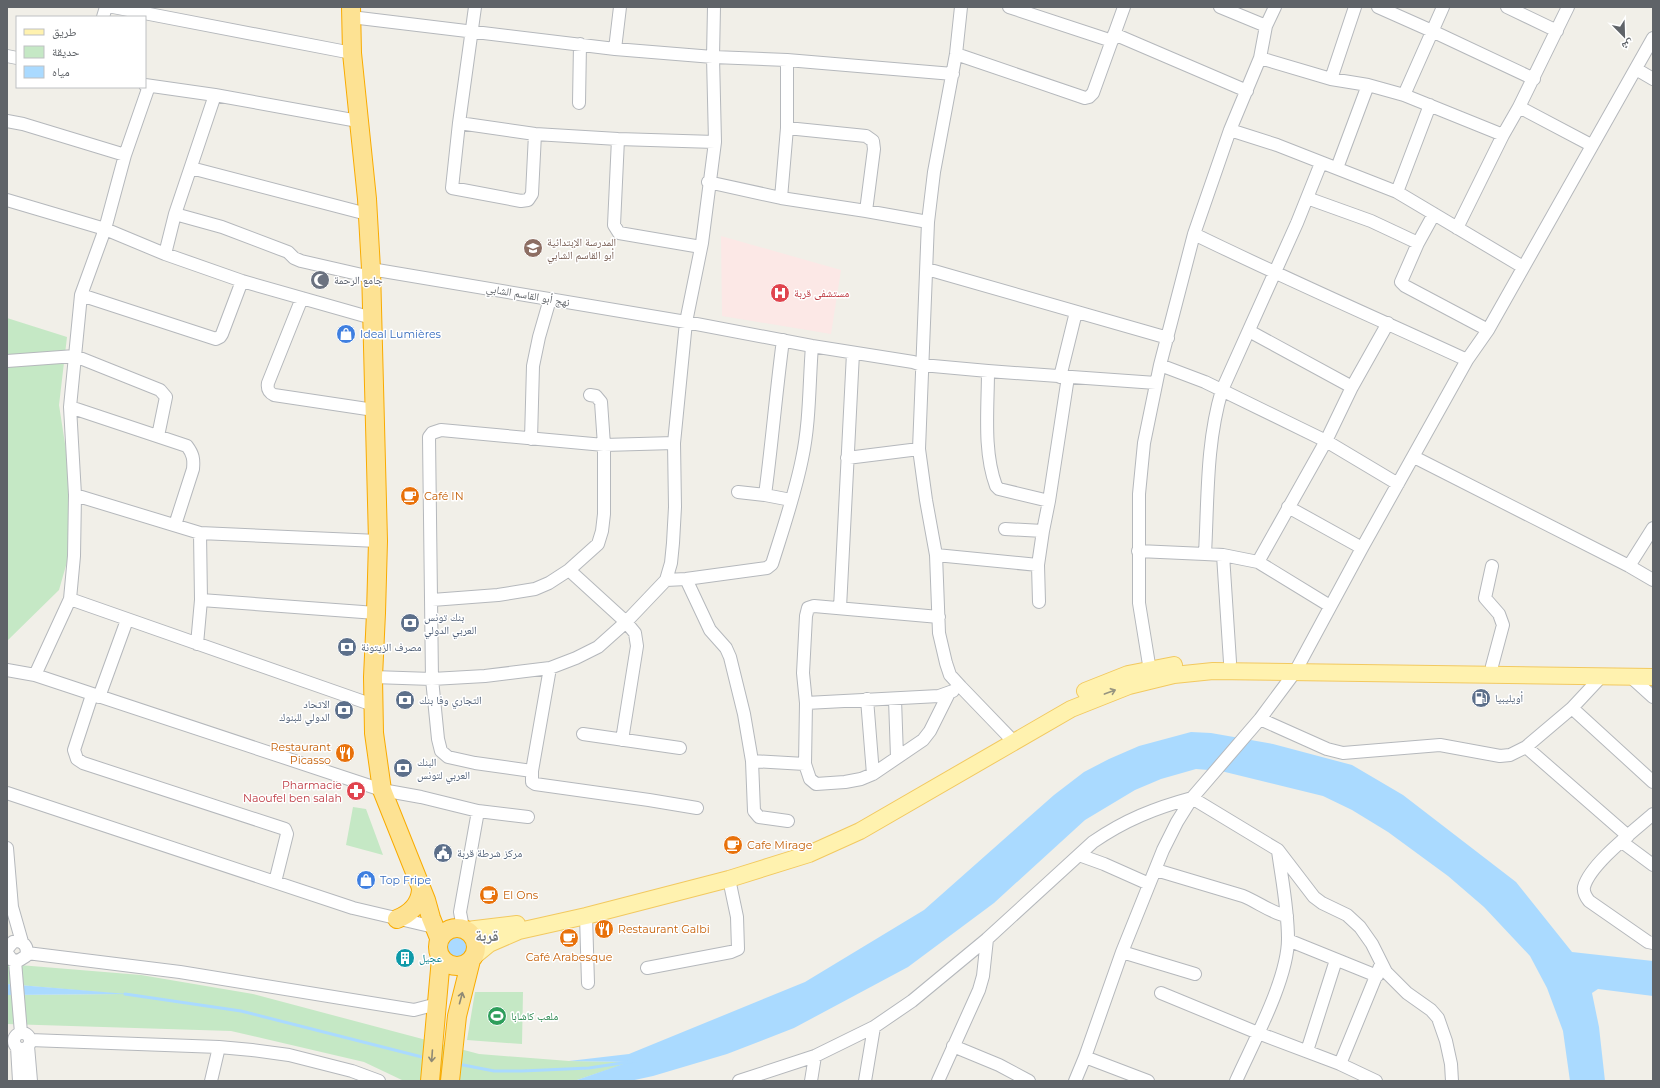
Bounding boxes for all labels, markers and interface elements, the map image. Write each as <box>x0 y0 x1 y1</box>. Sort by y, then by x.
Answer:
legend <box>16 16 146 88</box>
north arrow <box>1604 16 1644 56</box>
text: طريق <box>52 24 77 39</box>
text: ش <box>1619 36 1636 54</box>
text: حديقة <box>52 44 80 59</box>
text: مياه <box>52 64 70 79</box>
place label: المدرسة الإبتدائية أبو القاسم الشابي <box>547 235 616 264</box>
school or university icon: المدرسة الإبتدائية أبو القاسم الشابي <box>522 237 544 259</box>
mosque icon: جامع الرحمة <box>309 269 331 291</box>
place label: جامع الرحمة <box>334 273 383 287</box>
street label: نهج أبو القاسم الشابي <box>485 281 571 311</box>
hospital icon: مستشفى قربة <box>769 282 791 304</box>
place label: مستشفى قربة <box>794 286 849 300</box>
shop icon: Ideal Lumières <box>335 323 357 345</box>
place label: Ideal Lumières <box>360 327 442 341</box>
cafe icon: Café IN <box>399 485 421 507</box>
place label: Café IN <box>424 489 464 503</box>
place label: بنك تونس العربي الدولي <box>424 610 477 639</box>
bank icon: بنك تونس العربي الدولي <box>399 612 421 634</box>
bank icon: مصرف الزيتونة <box>336 636 358 658</box>
place label: مصرف الزيتونة <box>361 640 422 654</box>
fuel station icon: أويليبيا <box>1470 687 1492 709</box>
one-way arrow <box>1104 688 1116 696</box>
bank icon: التجاري وفا بنك <box>394 689 416 711</box>
place label: أويليبيا <box>1495 691 1523 705</box>
place label: التجاري وفا بنك <box>419 693 482 709</box>
place label: الاتحاد الدولي للبنوك <box>279 697 330 726</box>
bank icon: الاتحاد الدولي للبنوك <box>333 699 355 721</box>
place label: Restaurant Picasso <box>271 740 332 767</box>
restaurant icon: Restaurant Picasso <box>334 742 356 764</box>
place label: البنك العربي لتونس <box>417 755 470 784</box>
bank icon: البنك العربي لتونس <box>392 757 414 779</box>
place label: Pharmacie Naoufel ben salah <box>243 778 342 805</box>
pharmacy icon: Pharmacie Naoufel ben salah <box>345 780 367 802</box>
cafe icon: Cafe Mirage <box>722 834 744 856</box>
place label: Cafe Mirage <box>747 838 813 852</box>
public building icon: مركز شرطة قربة <box>432 842 454 864</box>
place label: مركز شرطة قربة <box>457 846 522 860</box>
shop icon: Top Fripe <box>355 869 377 891</box>
place label: Top Fripe <box>380 873 432 887</box>
cafe icon: El Ons <box>478 884 500 906</box>
place label: El Ons <box>503 888 539 902</box>
restaurant icon: Restaurant Galbi <box>593 918 615 940</box>
place label: Restaurant Galbi <box>618 922 710 936</box>
district label: قربة <box>475 926 499 945</box>
cafe icon: Café Arabesque <box>558 927 580 949</box>
building icon: عجيل <box>394 947 416 969</box>
place label: Café Arabesque <box>526 950 613 964</box>
place label: عجيل <box>419 951 443 965</box>
one-way arrow <box>458 992 466 1005</box>
sports icon: ملعب كاشابا <box>486 1005 508 1027</box>
place label: ملعب كاشابا <box>511 1009 558 1023</box>
one-way arrow <box>429 1049 436 1062</box>

